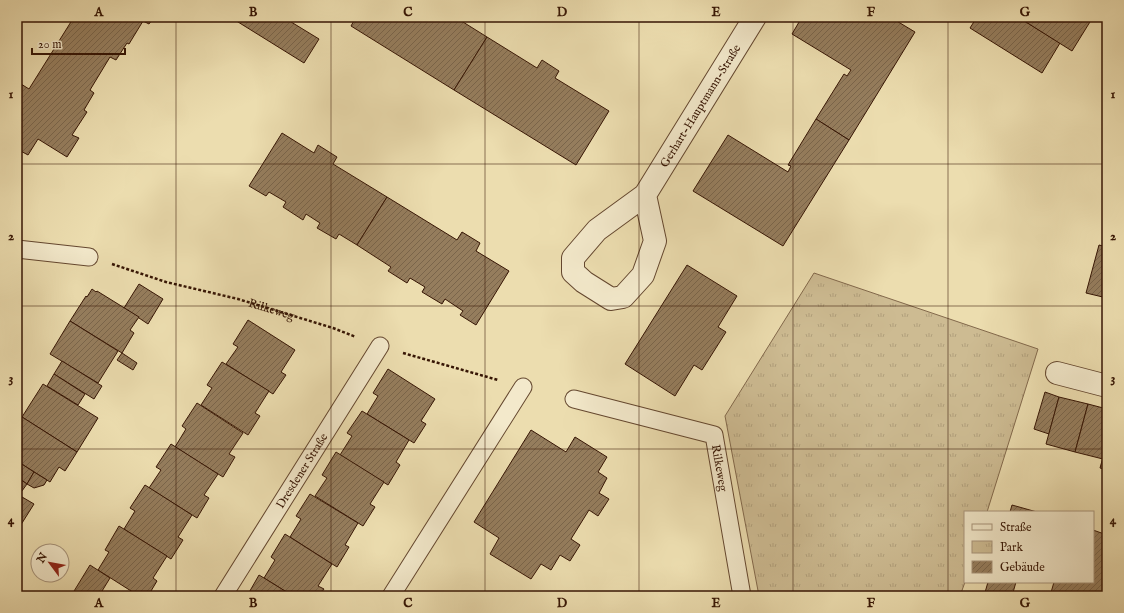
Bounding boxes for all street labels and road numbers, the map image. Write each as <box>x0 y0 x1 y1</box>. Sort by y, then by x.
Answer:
street label: Gerhart-Hauptmann-Straße <box>656 41 744 170</box>
street label: Rilkeweg <box>247 295 297 323</box>
street label: Dresdener Straße <box>272 430 331 511</box>
street label: Rilkeweg <box>708 443 731 493</box>

